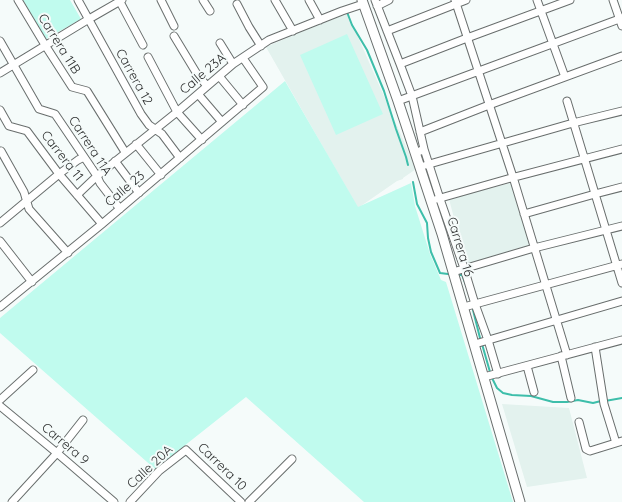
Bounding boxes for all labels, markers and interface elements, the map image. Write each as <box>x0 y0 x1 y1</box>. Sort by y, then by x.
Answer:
street label: Carrera 11B <box>34 11 84 77</box>
street label: Carrera 12 <box>112 46 156 108</box>
street label: Calle 23A <box>177 50 229 98</box>
street label: Carrera 11A <box>65 113 115 179</box>
street label: Carrera 11 <box>38 128 86 184</box>
street label: Calle 23 <box>102 168 148 210</box>
street label: Carrera 16 <box>444 215 476 279</box>
street label: Carrera 9 <box>38 420 92 468</box>
street label: Carrera 10 <box>194 440 250 494</box>
street label: Calle 20A <box>124 442 176 492</box>

